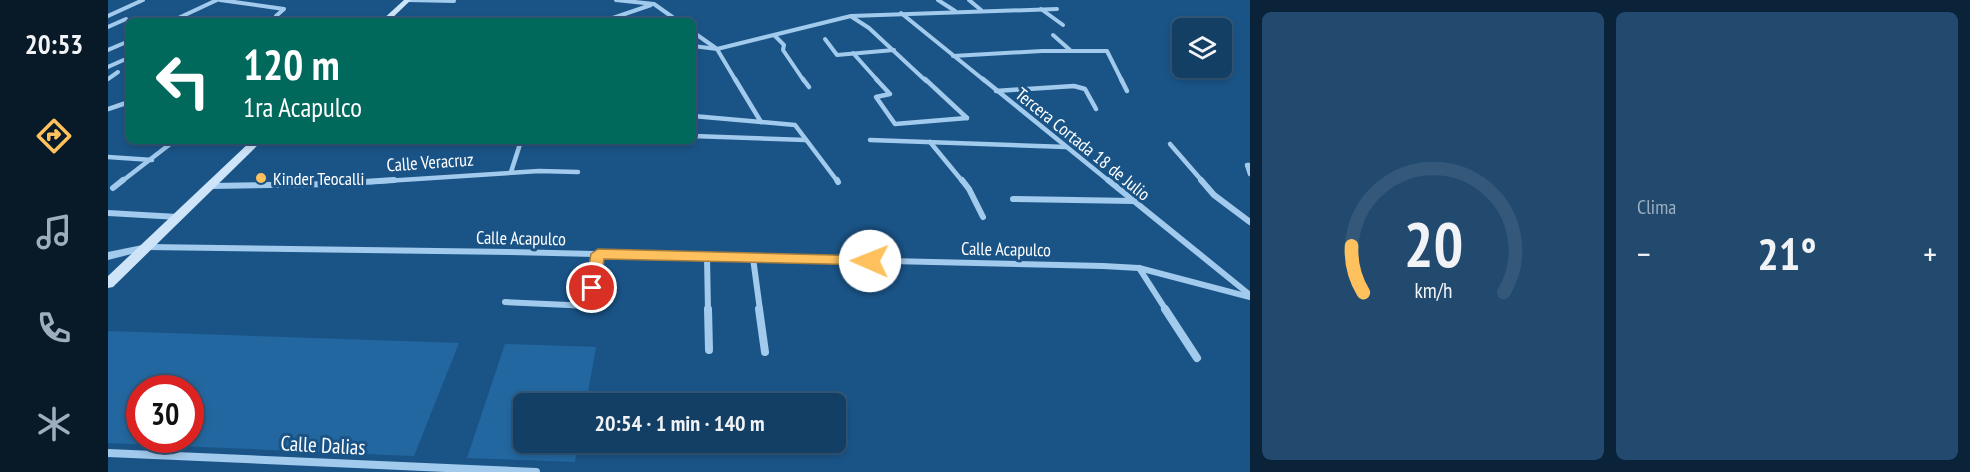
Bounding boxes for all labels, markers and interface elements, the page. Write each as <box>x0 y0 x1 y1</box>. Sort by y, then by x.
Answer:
map controls <box>1172 18 1232 78</box>
button: layers <box>1172 18 1232 78</box>
text: 20:53 <box>25 27 83 61</box>
text: 120 m <box>243 37 340 92</box>
icon: left <box>144 42 222 120</box>
street label: Tercera Cortada 18 de Julio <box>1011 83 1155 206</box>
text: 1ra Acapulco <box>243 90 362 124</box>
icon: directions <box>33 115 75 157</box>
street label: Calle Veracruz <box>386 147 474 177</box>
place label: Kinder Teocalli <box>273 167 364 190</box>
marker: Kinder Teocalli <box>254 171 268 185</box>
text: Clima <box>1637 194 1676 220</box>
text: 20 <box>1403 203 1463 284</box>
icon: music <box>33 211 75 253</box>
text: 21° <box>1757 224 1817 282</box>
street label: Calle Acapulco <box>476 226 566 250</box>
position arrow <box>838 229 902 293</box>
text: − <box>1637 232 1651 275</box>
text: + <box>1923 232 1937 275</box>
street label: Calle Acapulco <box>961 237 1051 261</box>
pin <box>566 262 617 313</box>
icon: arrive <box>575 271 608 304</box>
text: km/h <box>1414 276 1452 304</box>
icon: phone <box>33 307 75 349</box>
speed limit sign: 30 <box>126 375 204 453</box>
icon: climate <box>33 403 75 445</box>
text: 20:54 · 1 min · 140 m <box>594 409 765 437</box>
street label: Calle Dalias <box>280 429 366 461</box>

